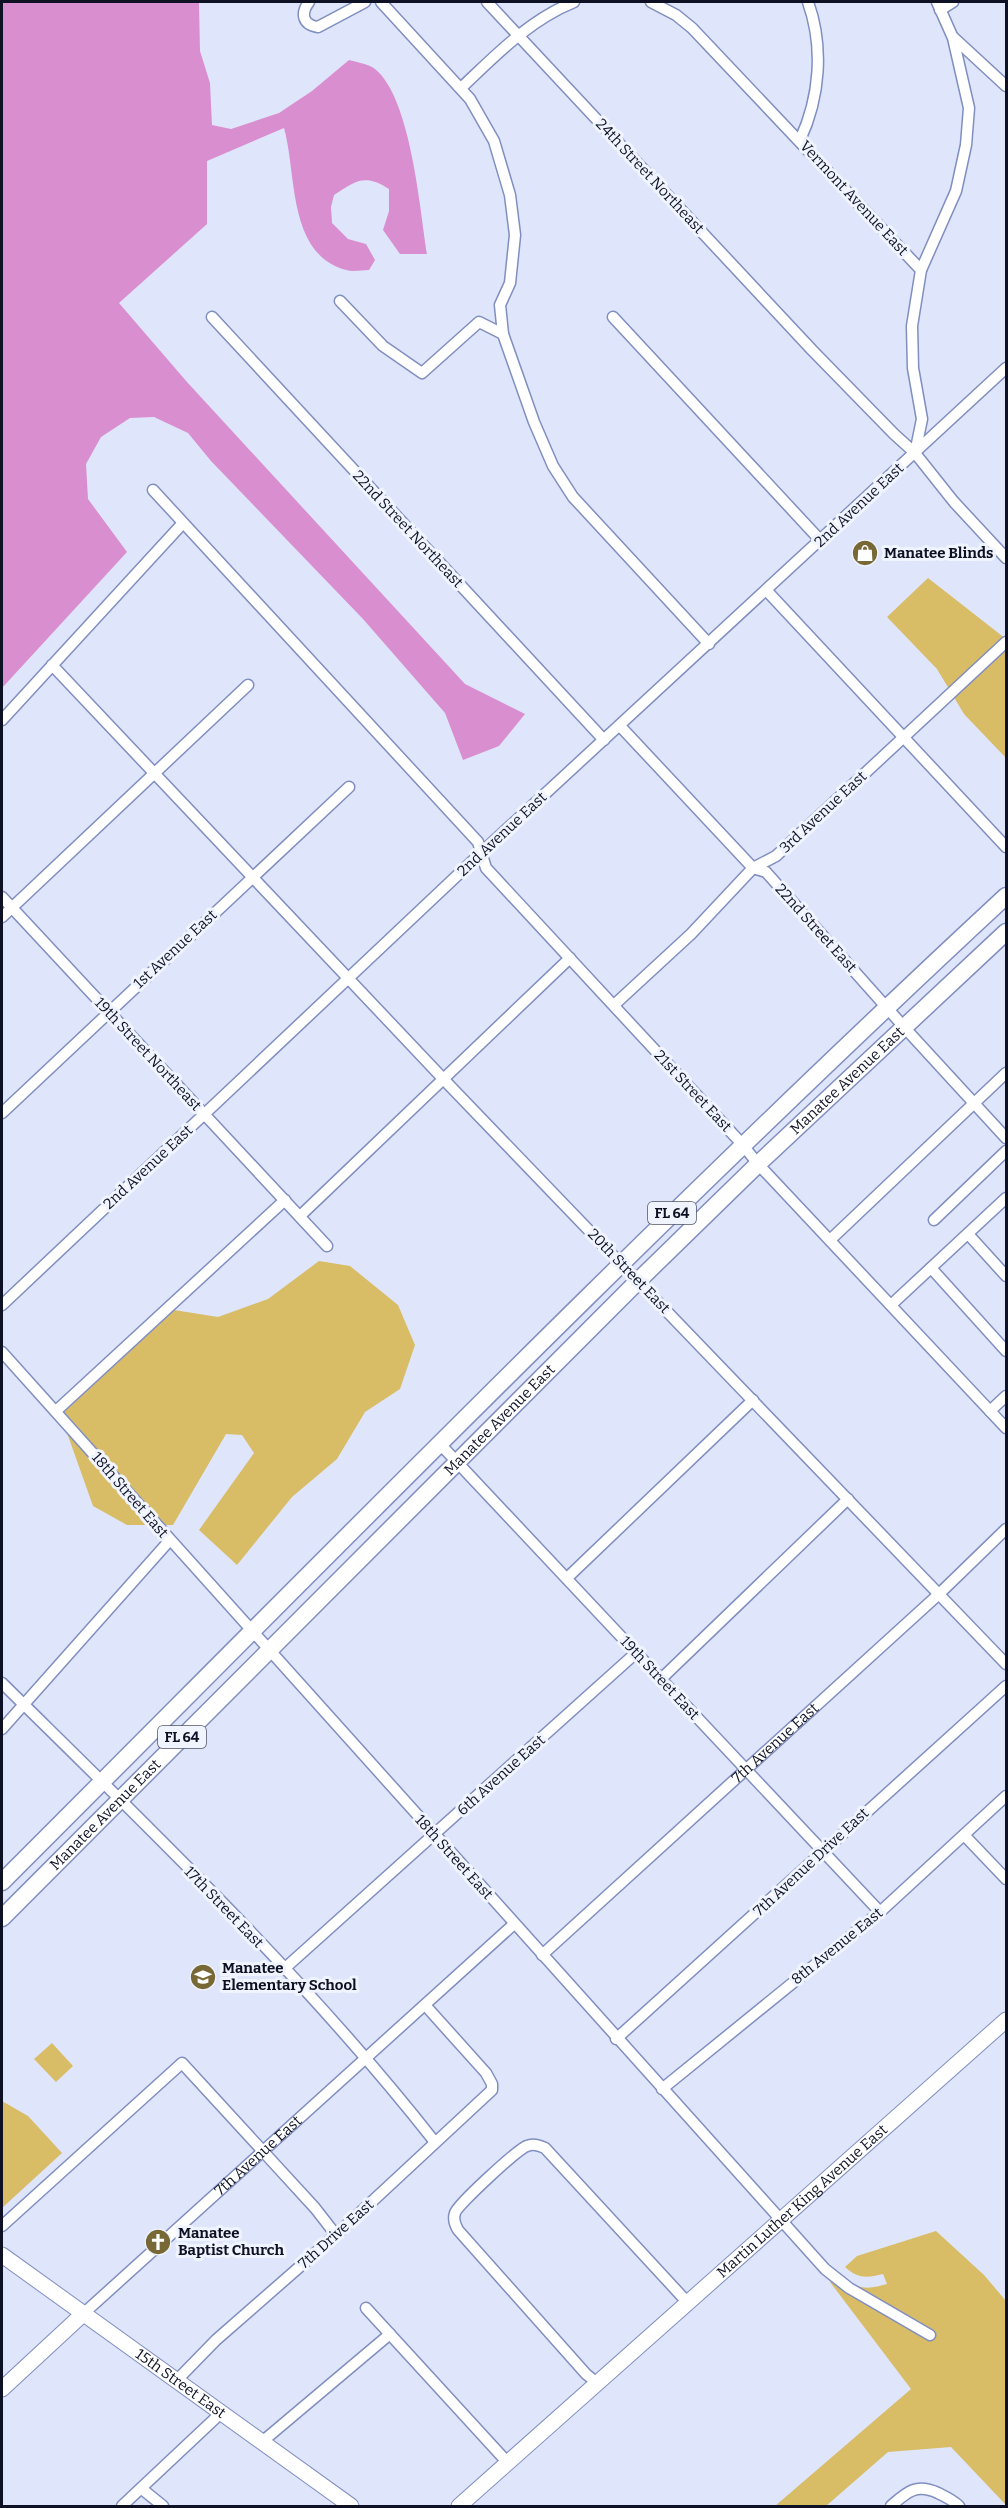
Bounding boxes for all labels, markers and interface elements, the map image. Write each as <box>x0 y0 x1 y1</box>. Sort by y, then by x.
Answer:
street label: 24th Street Northeast <box>592 115 708 238</box>
street label: Vermont Avenue East <box>796 137 912 260</box>
street label: 2nd Avenue East <box>811 459 908 551</box>
street label: 22nd Street Northeast <box>349 467 467 592</box>
shop icon: Manatee Blinds <box>850 538 880 568</box>
place label: Manatee Blinds <box>884 544 993 562</box>
street label: 3rd Avenue East <box>776 767 871 857</box>
street label: 2nd Avenue East <box>454 788 551 880</box>
street label: 22nd Street East <box>772 880 861 976</box>
street label: 1st Avenue East <box>130 905 221 992</box>
street label: 19th Street Northeast <box>91 994 206 1115</box>
street label: Manatee Avenue East <box>787 1022 908 1138</box>
street label: 21st Street East <box>651 1046 736 1136</box>
street label: 2nd Avenue East <box>100 1121 197 1213</box>
road number: FL 64 <box>648 1202 696 1224</box>
street label: 20th Street East <box>584 1225 674 1317</box>
street label: Manatee Avenue East <box>440 1360 559 1479</box>
street label: 18th Street East <box>88 1448 173 1542</box>
street label: 19th Street East <box>617 1632 704 1724</box>
street label: 7th Avenue East <box>728 1699 823 1787</box>
road number: FL 64 <box>158 1726 206 1748</box>
street label: 6th Avenue East <box>453 1730 549 1819</box>
street label: Manatee Avenue East <box>46 1755 165 1874</box>
street label: 7th Avenue Drive East <box>750 1804 873 1920</box>
street label: 18th Street East <box>411 1811 497 1903</box>
street label: 17th Street East <box>181 1863 268 1952</box>
street label: 8th Avenue East <box>788 1903 887 1988</box>
place label: Manatee Elementary School <box>222 1959 357 1994</box>
school or university icon: Manatee Elementary School <box>188 1962 218 1992</box>
street label: 7th Avenue East <box>211 2111 306 2200</box>
street label: Martin Luther King Avenue East <box>713 2120 891 2282</box>
street label: 7th Drive East <box>295 2195 378 2272</box>
place label: Manatee Baptist Church <box>178 2224 284 2259</box>
church icon: Manatee Baptist Church <box>143 2227 173 2257</box>
street label: 15th Street East <box>132 2345 230 2422</box>

